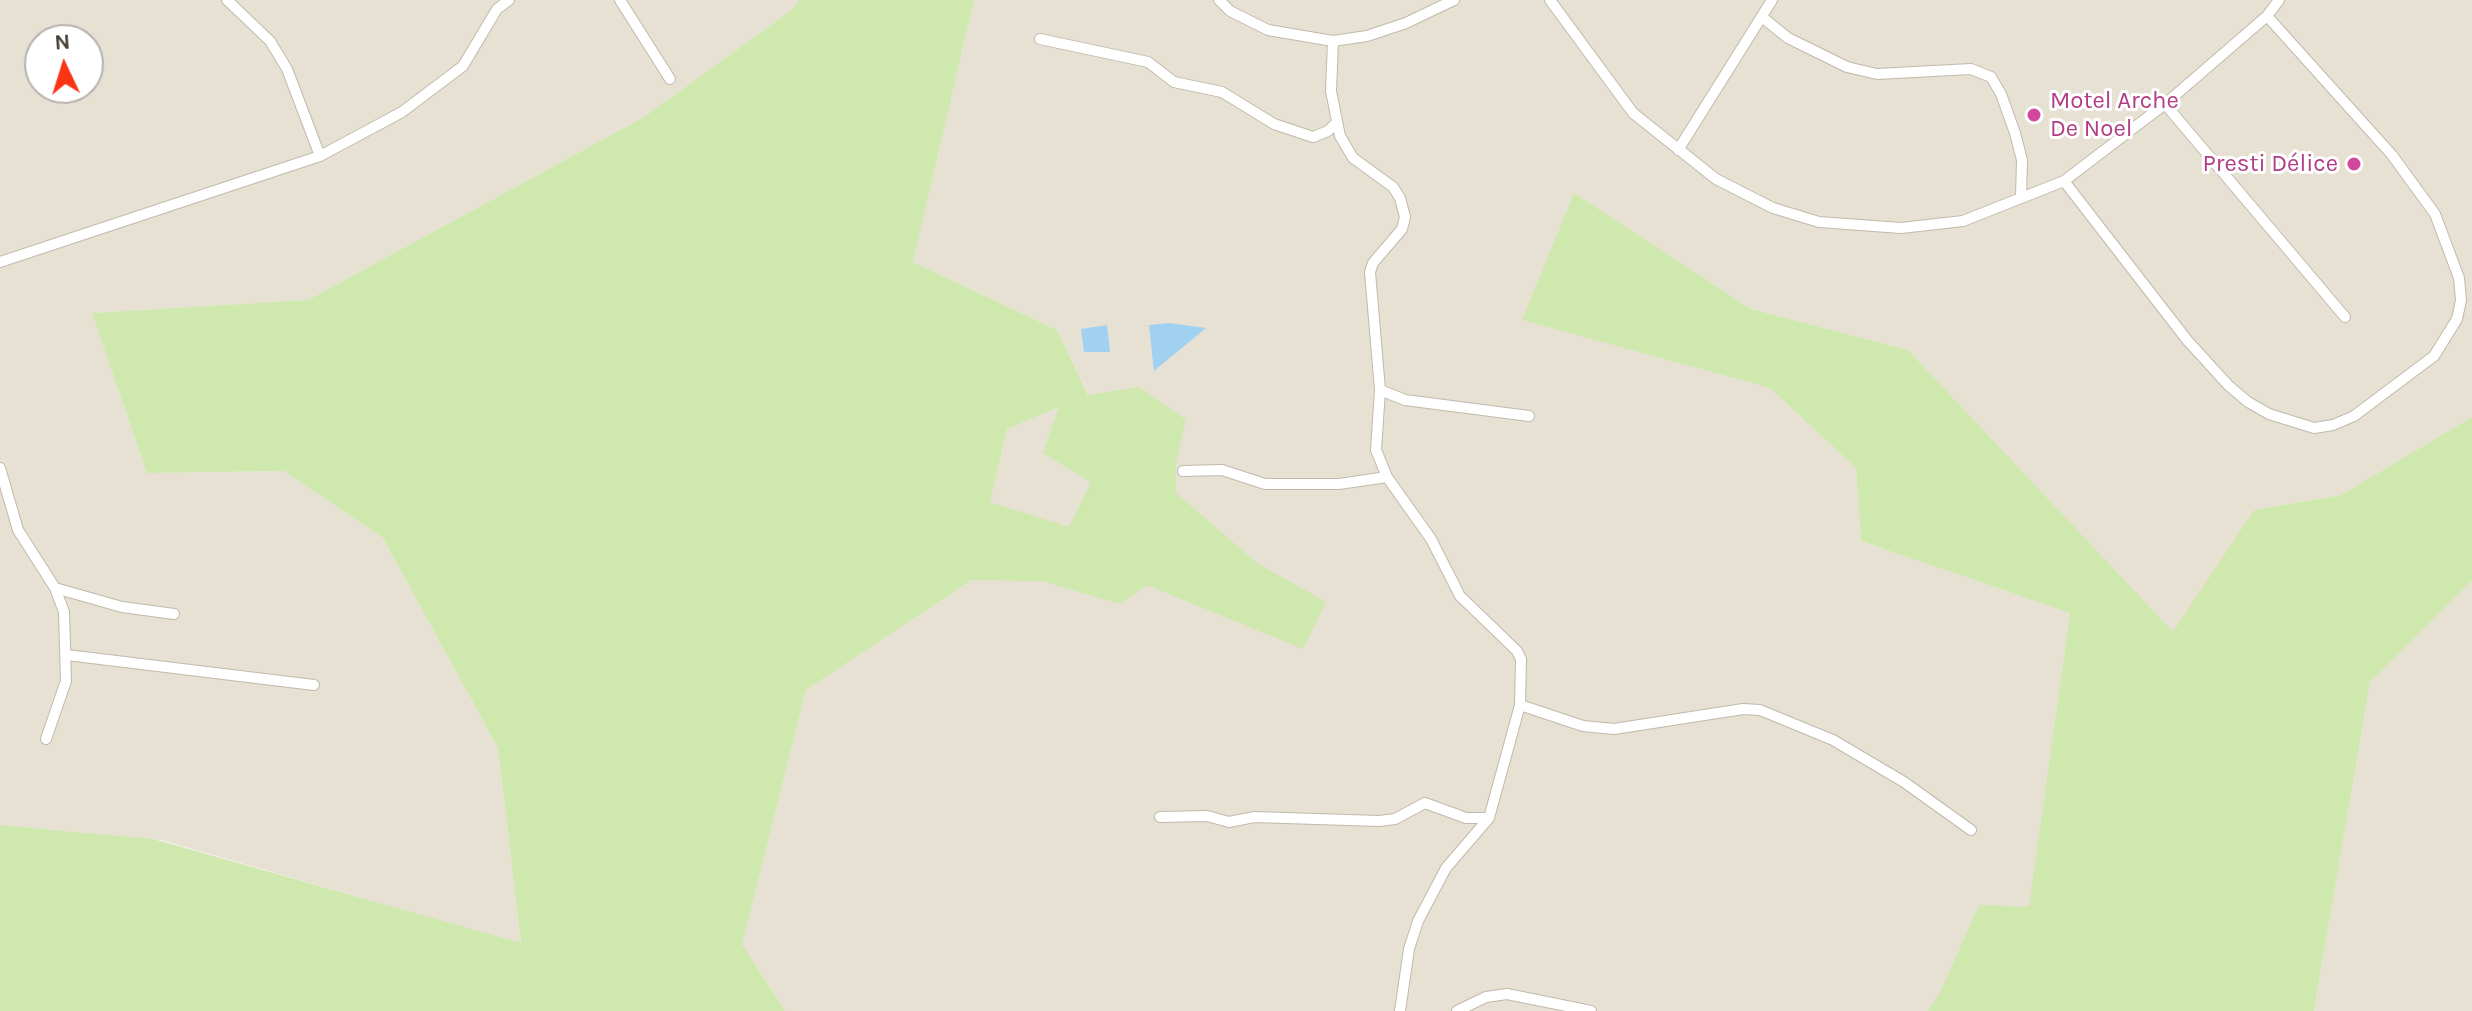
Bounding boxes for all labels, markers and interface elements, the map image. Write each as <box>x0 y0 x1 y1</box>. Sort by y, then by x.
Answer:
north arrow <box>24 24 104 104</box>
text: N <box>54 29 71 56</box>
place label: Motel Arche De Noel <box>2050 87 2179 143</box>
marker: Motel Arche De Noel <box>2025 106 2043 124</box>
place label: Presti Délice <box>2202 150 2338 178</box>
marker: Presti Délice <box>2345 155 2363 173</box>

